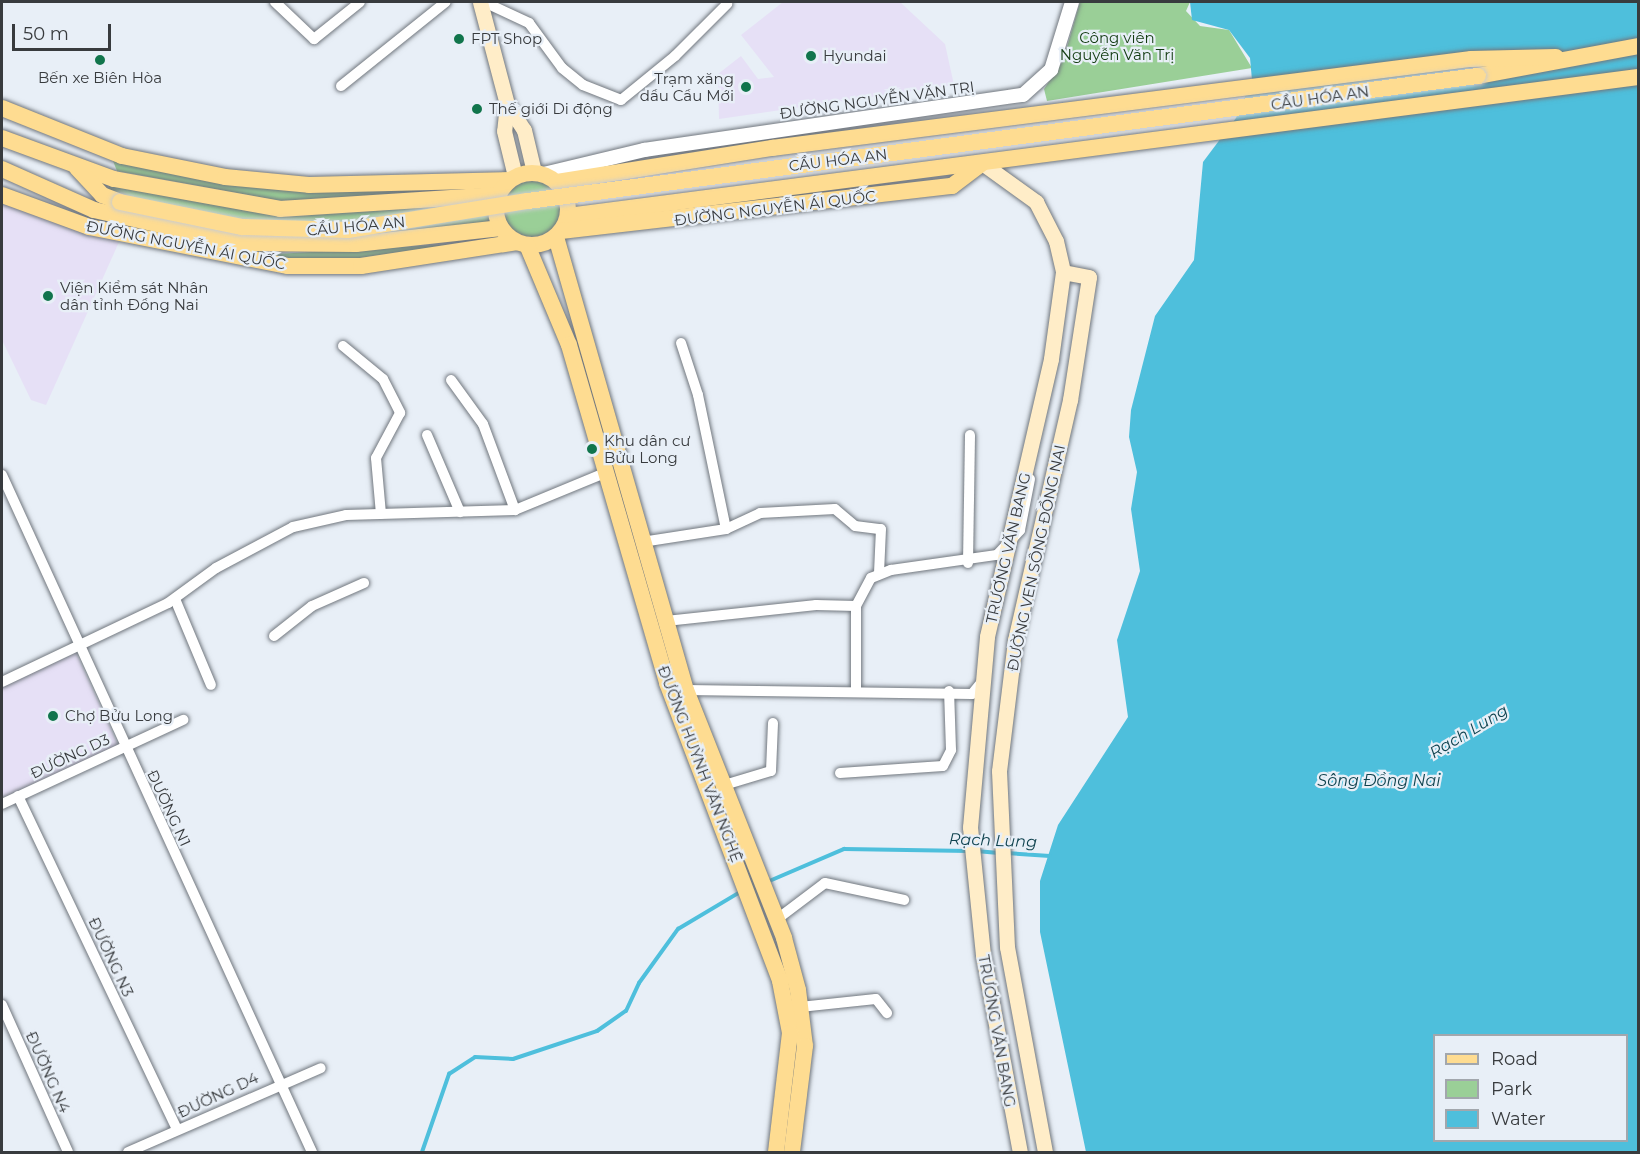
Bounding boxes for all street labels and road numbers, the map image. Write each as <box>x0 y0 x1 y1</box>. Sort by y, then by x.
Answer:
street label: ĐƯỜNG NGUYỄN VĂN TRỊ <box>778 77 976 123</box>
street label: CẦU HÓA AN <box>1270 82 1370 114</box>
street label: CẦU HÓA AN <box>788 145 888 175</box>
street label: ĐƯỜNG NGUYỄN ÁI QUỐC <box>673 187 877 229</box>
street label: CẦU HÓA AN <box>306 213 406 239</box>
street label: ĐƯỜNG NGUYỄN ÁI QUỐC <box>85 217 287 273</box>
street label: ĐƯỜNG VEN SÔNG ĐỒNG NAI <box>1003 443 1069 673</box>
street label: TRƯƠNG VĂN BANG <box>982 471 1034 625</box>
street label: ĐƯỜNG HUỲNH VĂN NGHỆ <box>654 663 746 865</box>
street label: ĐƯỜNG D3 <box>27 730 113 782</box>
street label: ĐƯỜNG N1 <box>143 767 195 849</box>
street label: ĐƯỜNG N3 <box>85 915 137 999</box>
street label: TRƯƠNG VĂN BANG <box>975 953 1019 1109</box>
street label: ĐƯỜNG N4 <box>22 1029 74 1115</box>
street label: ĐƯỜNG D4 <box>175 1068 261 1122</box>

